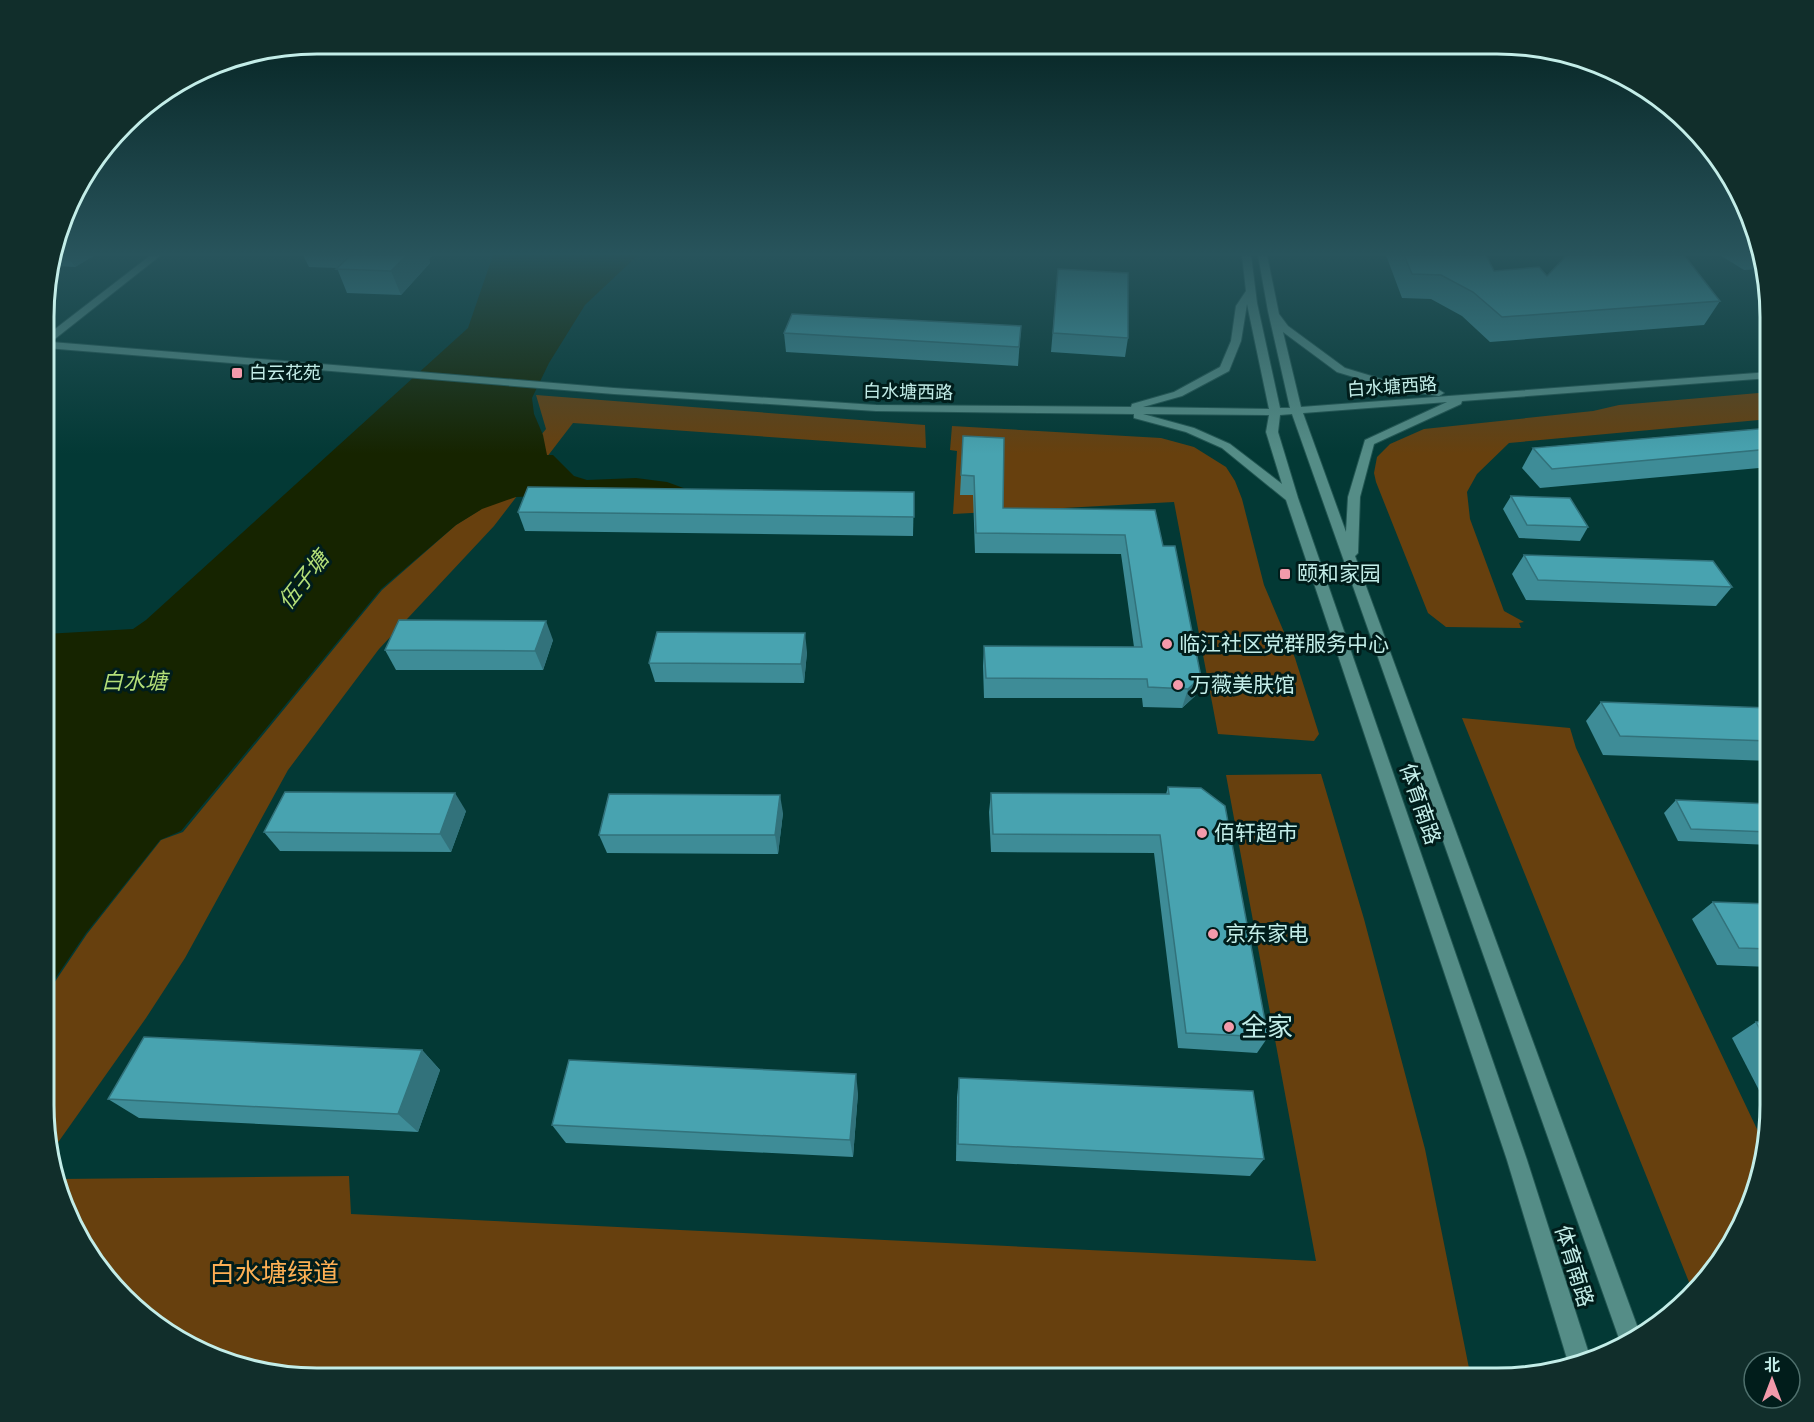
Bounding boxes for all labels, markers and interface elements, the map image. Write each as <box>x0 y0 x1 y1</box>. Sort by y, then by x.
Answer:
place label: 白云花苑 <box>249 361 321 383</box>
marker: 白云花苑 <box>230 366 244 380</box>
street label: 白水塘西路 <box>1346 372 1438 400</box>
street label: 白水塘西路 <box>863 379 953 403</box>
water label: 伍子塘 <box>272 542 336 614</box>
place label: 颐和家园 <box>1297 560 1381 585</box>
marker: 颐和家园 <box>1278 567 1292 581</box>
place label: 临江社区党群服务中心 <box>1179 630 1389 655</box>
marker: 临江社区党群服务中心 <box>1160 637 1174 651</box>
water label: 白水塘 <box>101 667 171 694</box>
place label: 万薇美肤馆 <box>1190 671 1295 696</box>
marker: 万薇美肤馆 <box>1171 678 1185 692</box>
street label: 体育南路 <box>1396 760 1447 847</box>
place label: 佰轩超市 <box>1214 819 1298 844</box>
marker: 佰轩超市 <box>1195 826 1209 840</box>
place label: 京东家电 <box>1225 920 1309 945</box>
marker: 京东家电 <box>1206 927 1220 941</box>
place label: 全家 <box>1241 1010 1293 1041</box>
marker: 全家 <box>1222 1020 1236 1034</box>
street label: 体育南路 <box>1551 1222 1600 1309</box>
park label: 白水塘绿道 <box>209 1256 339 1287</box>
north arrow <box>1742 1350 1802 1410</box>
text: 北 <box>1764 1355 1780 1374</box>

